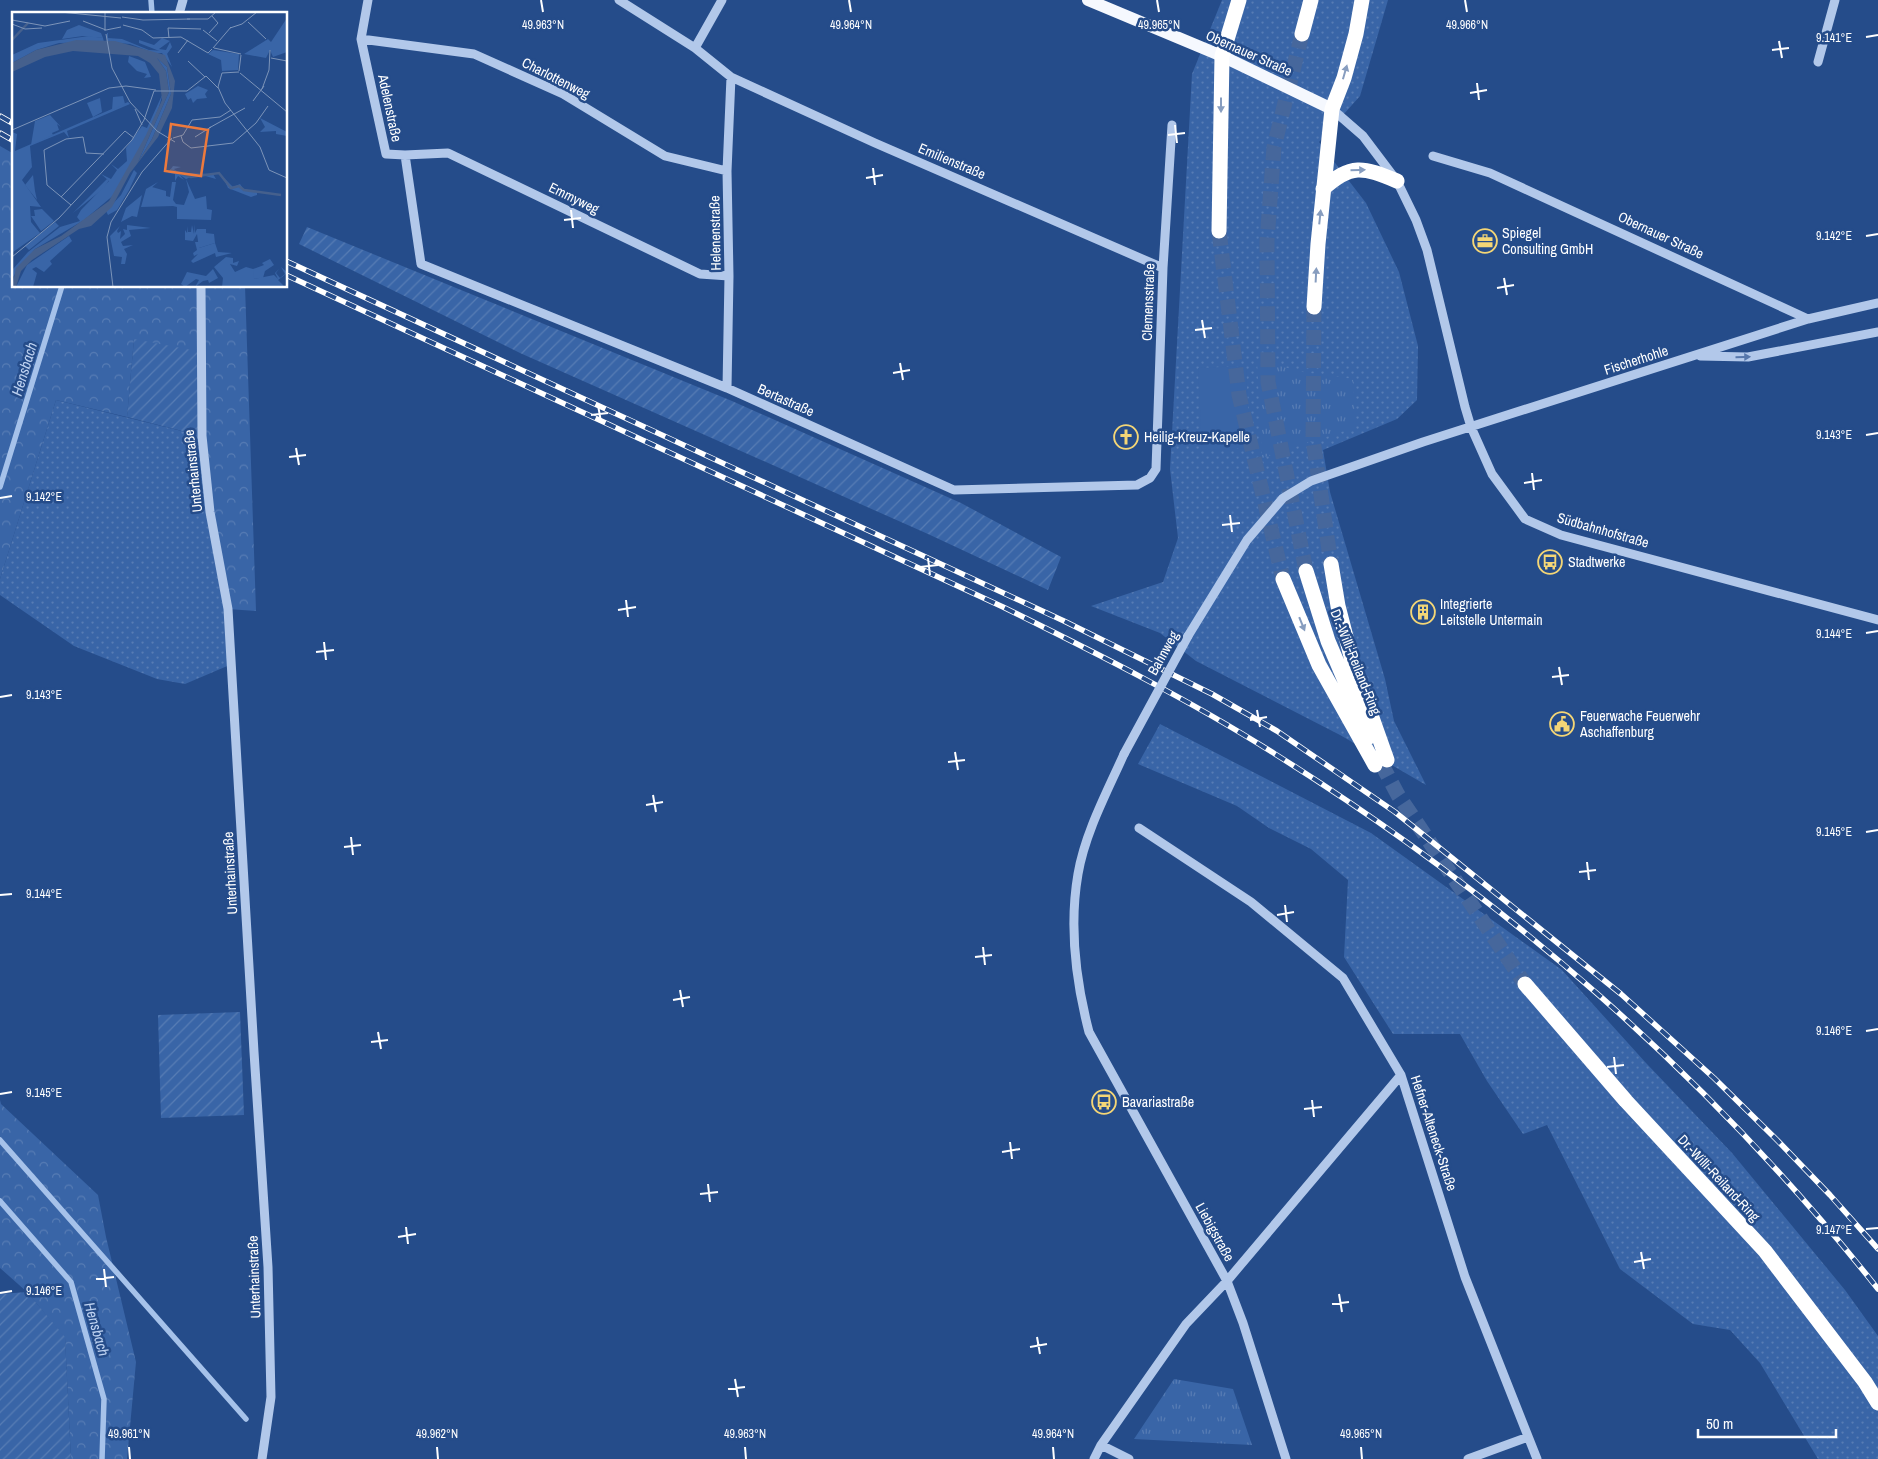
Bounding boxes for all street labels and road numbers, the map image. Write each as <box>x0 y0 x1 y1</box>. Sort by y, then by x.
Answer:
street label: Obernauer Straße <box>1203 26 1295 80</box>
street label: Charlottenweg <box>519 53 594 103</box>
street label: Adelenstraße <box>374 72 406 143</box>
street label: Emilienstraße <box>916 139 988 183</box>
street label: Emmyweg <box>546 178 603 218</box>
street label: Helenenstraße <box>705 195 725 271</box>
street label: Obernauer Straße <box>1615 207 1707 263</box>
street label: Clemensstraße <box>1138 263 1158 341</box>
street label: Fischerhohle <box>1602 341 1670 379</box>
street label: Bertastraße <box>755 380 817 420</box>
street label: Unterhainstraße <box>180 429 206 513</box>
street label: Südbahnhofstraße <box>1555 508 1651 552</box>
street label: Dr.-Willi-Reiland-Ring <box>1327 607 1386 718</box>
street label: Bahnweg <box>1144 627 1183 678</box>
street label: Unterhainstraße <box>219 831 241 915</box>
street label: Hefner-Alteneck-Straße <box>1407 1073 1461 1193</box>
street label: Dr.-Willi-Reiland-Ring <box>1674 1131 1764 1226</box>
street label: Liebigstraße <box>1192 1199 1238 1265</box>
street label: Unterhainstraße <box>244 1235 264 1319</box>

